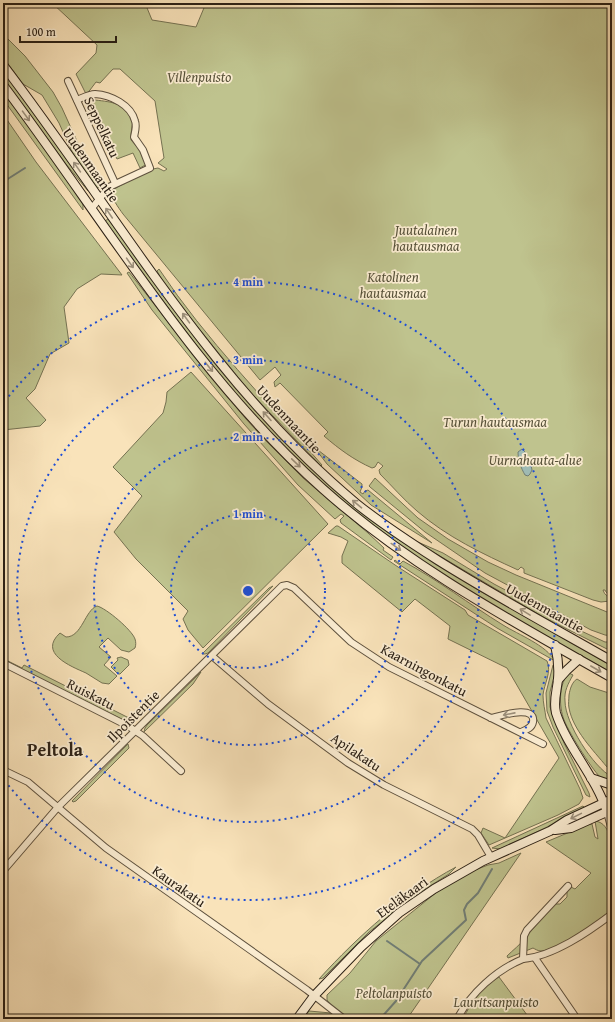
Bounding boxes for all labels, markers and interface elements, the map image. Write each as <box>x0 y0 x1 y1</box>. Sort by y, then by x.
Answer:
scale bar <box>20 18 116 44</box>
text: 100 m <box>26 23 56 40</box>
park label: Villenpuisto <box>167 67 231 87</box>
street label: Seppelkatu <box>79 93 125 161</box>
one-way arrow <box>22 111 30 122</box>
street label: Uudenmaantie <box>58 124 124 207</box>
one-way arrow <box>73 162 81 173</box>
one-way arrow <box>105 208 113 219</box>
park label: Juutalainen hautausmaa <box>393 220 460 256</box>
one-way arrow <box>126 257 135 268</box>
park label: Katolinen hautausmaa <box>360 267 427 303</box>
text: 4 min <box>233 273 263 290</box>
one-way arrow <box>182 313 190 324</box>
text: 3 min <box>233 351 263 368</box>
one-way arrow <box>205 362 214 373</box>
street label: Uudenmaantie <box>252 380 326 458</box>
one-way arrow <box>262 410 271 421</box>
park label: Turun hautausmaa <box>443 412 547 432</box>
text: 2 min <box>233 428 263 445</box>
park label: Uurnahauta-alue <box>488 450 582 470</box>
one-way arrow <box>291 459 301 468</box>
one-way arrow <box>352 499 362 508</box>
text: 1 min <box>233 505 263 522</box>
one-way arrow <box>390 543 401 551</box>
street label: Uudenmaantie <box>502 578 588 638</box>
centre of rings <box>241 584 255 598</box>
one-way arrow <box>519 608 531 616</box>
street label: Kaarningonkatu <box>377 639 471 701</box>
one-way arrow <box>590 665 602 673</box>
street label: Ruiskatu <box>64 673 119 715</box>
street label: Ilpoistentie <box>102 685 164 747</box>
one-way arrow <box>503 711 516 719</box>
street label: Apilakatu <box>327 728 385 776</box>
district label: Peltola <box>27 736 84 763</box>
one-way arrow <box>571 813 583 820</box>
street label: Kaurakatu <box>148 860 210 912</box>
street label: Eteläkaari <box>372 871 432 922</box>
park label: Peltolanpuisto <box>355 983 432 1003</box>
park label: Lauritsanpuisto <box>453 992 538 1012</box>

